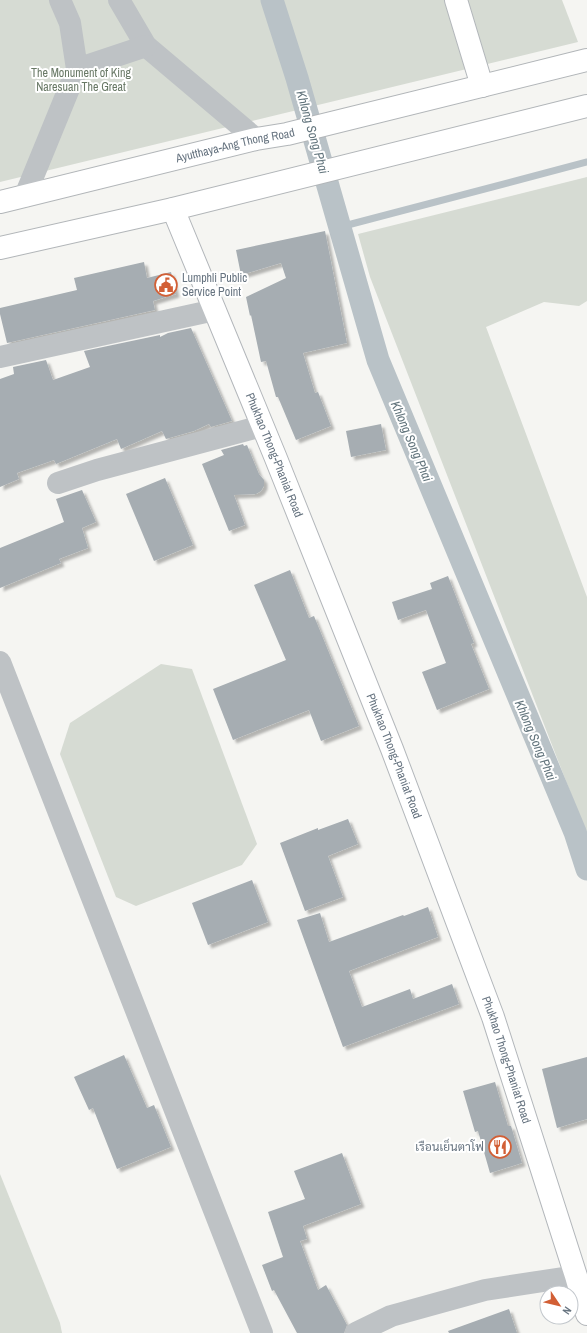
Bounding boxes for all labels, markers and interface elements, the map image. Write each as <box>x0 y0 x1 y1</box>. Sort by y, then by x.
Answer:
park label: The Monument of King Naresuan The Great <box>31 65 132 95</box>
water label: Khlong Song Phai <box>293 88 333 176</box>
street label: Ayutthaya-Ang Thong Road <box>173 124 296 167</box>
place label: Lumphli Public Service Point <box>182 270 247 300</box>
public building icon: Lumphli Public Service Point <box>153 272 179 298</box>
street label: Phukhao Thong-Phaniat Road <box>242 390 307 520</box>
water label: Khlong Song Phai <box>387 398 436 484</box>
street label: Phukhao Thong-Phaniat Road <box>363 691 426 821</box>
water label: Khlong Song Phai <box>511 697 560 783</box>
street label: Phukhao Thong-Phaniat Road <box>478 994 535 1126</box>
restaurant icon: เรือนเย็นตาโฟ <box>487 1134 513 1160</box>
place label: เรือนเย็นตาโฟ <box>415 1138 484 1155</box>
north arrow <box>539 1285 579 1325</box>
text: N <box>560 1304 575 1317</box>

